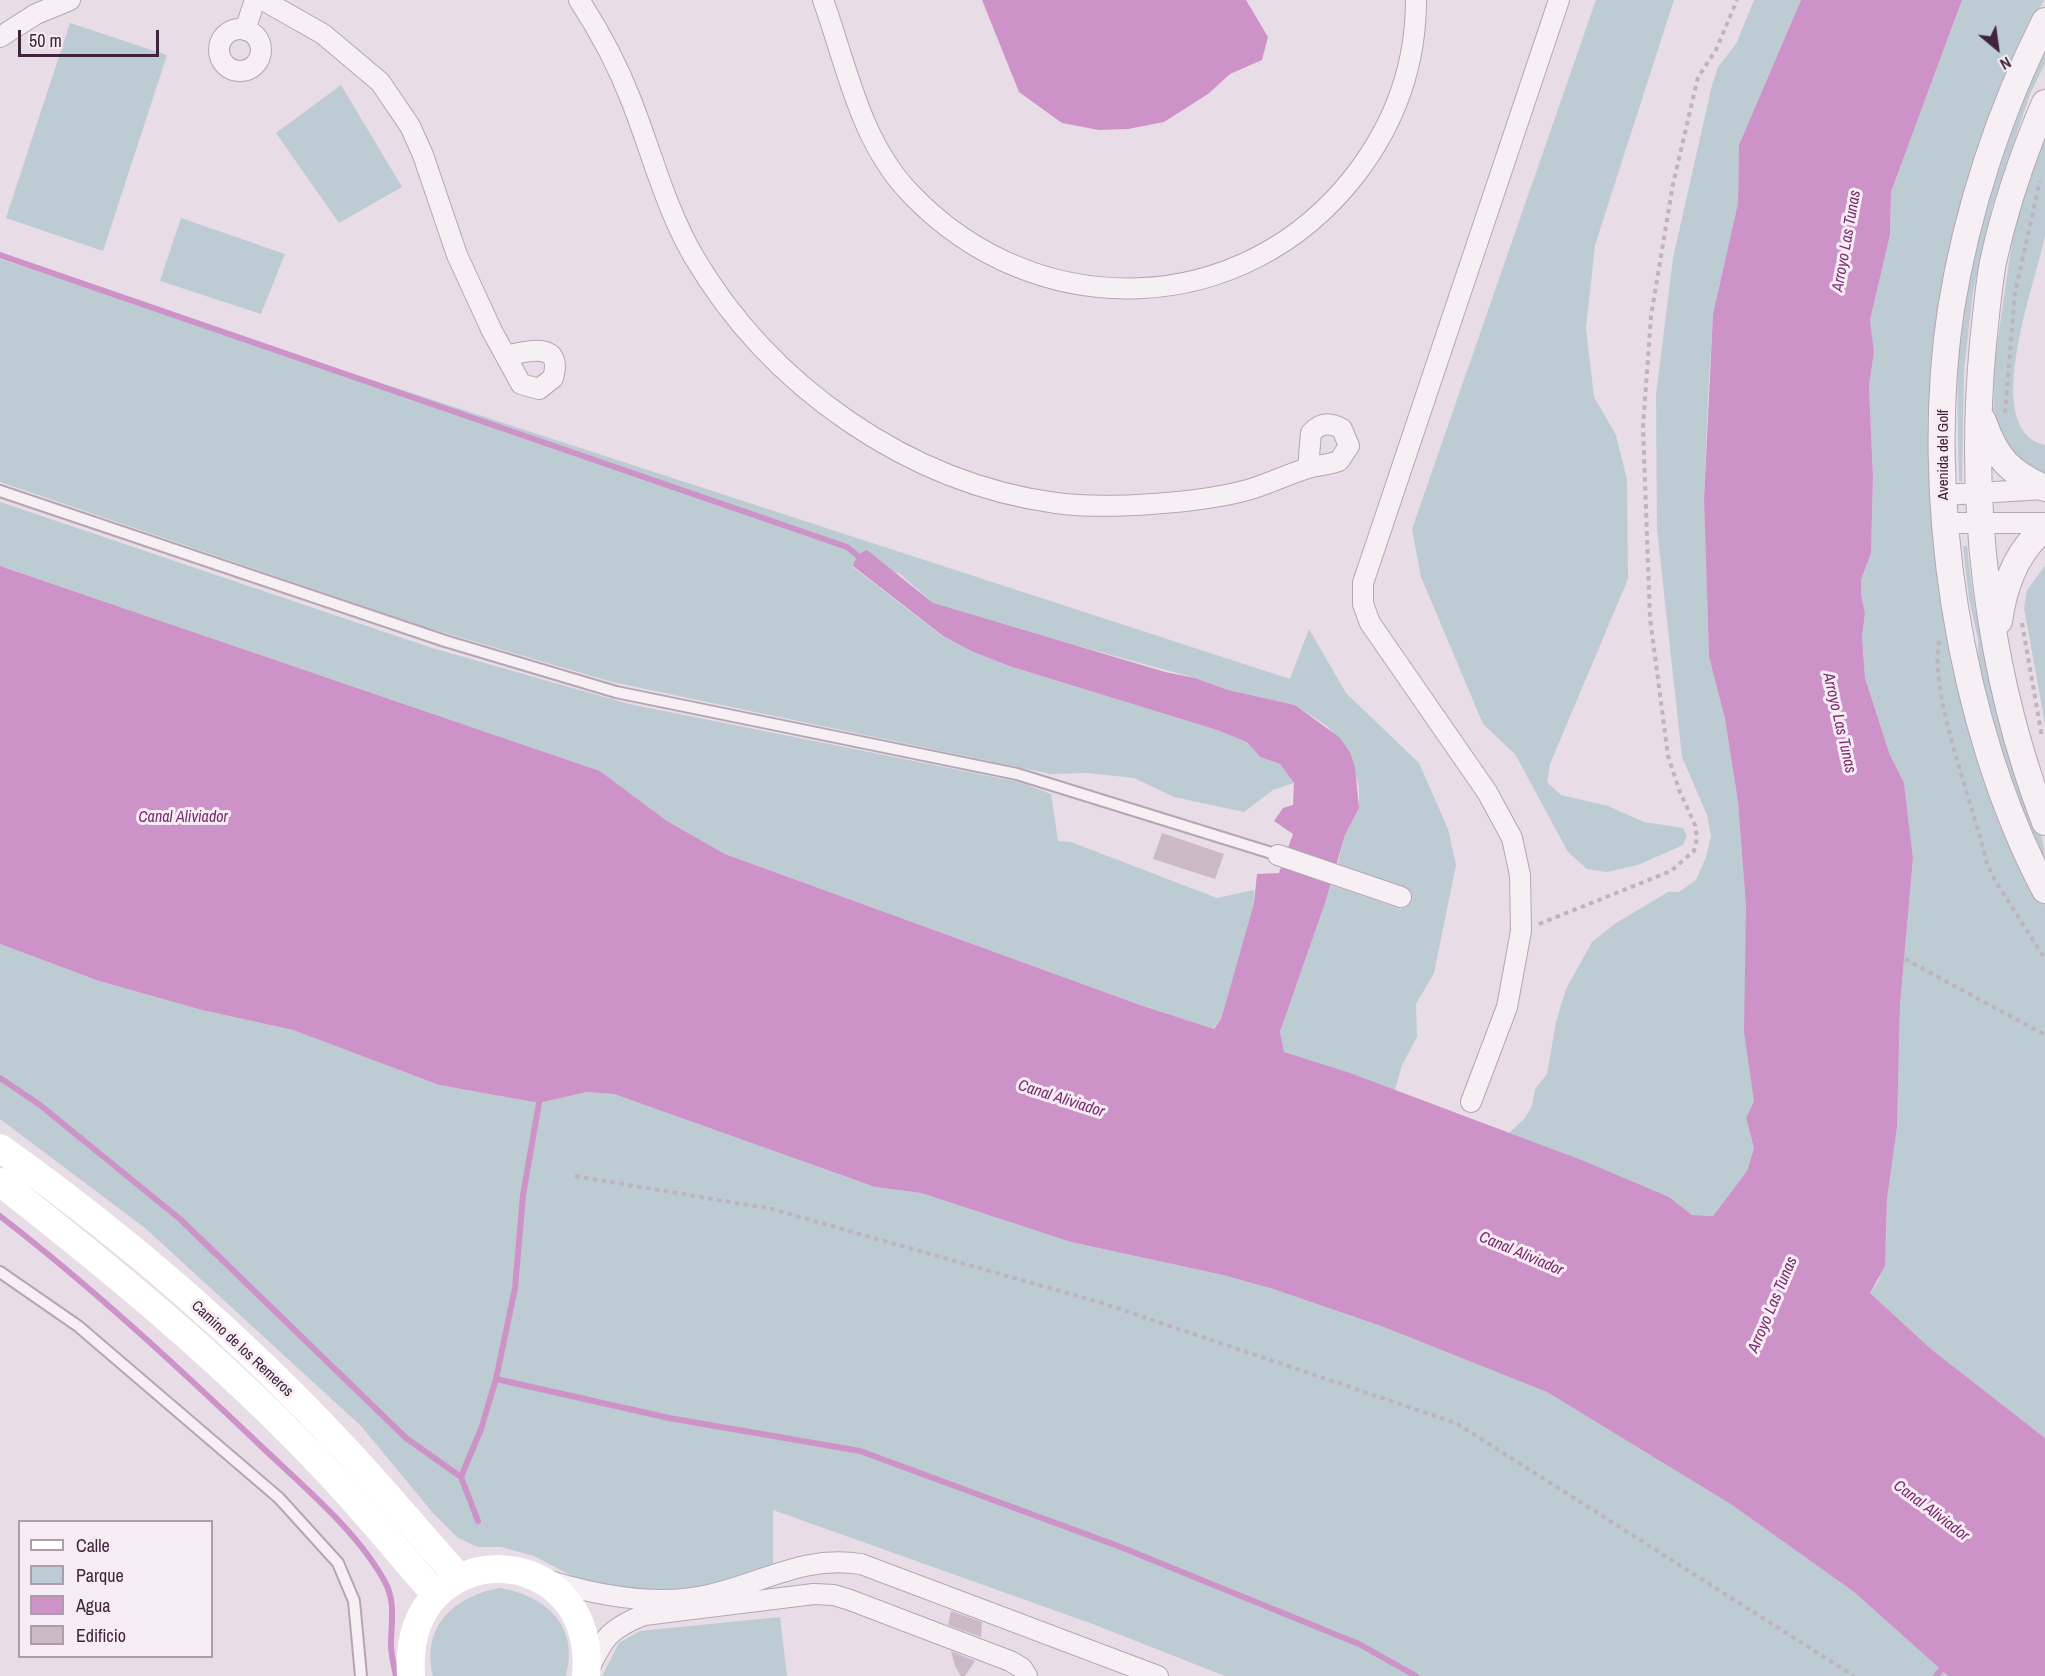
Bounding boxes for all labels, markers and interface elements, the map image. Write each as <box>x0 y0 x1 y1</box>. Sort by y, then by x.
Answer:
scale bar <box>21 18 162 56</box>
north arrow <box>1967 18 2027 78</box>
text: 50 m <box>29 28 62 53</box>
text: N <box>1996 52 2015 76</box>
water label: Arroyo Las Tunas <box>1829 189 1865 293</box>
street label: Avenida del Golf <box>1935 410 1953 500</box>
water label: Arroyo Las Tunas <box>1818 671 1860 775</box>
water label: Canal Aliviador <box>138 808 228 828</box>
water label: Canal Aliviador <box>1015 1076 1107 1122</box>
water label: Canal Aliviador <box>1476 1228 1566 1280</box>
water label: Arroyo Las Tunas <box>1744 1254 1802 1356</box>
street label: Camino de los Remeros <box>187 1297 297 1401</box>
water label: Canal Aliviador <box>1889 1476 1973 1546</box>
legend <box>18 1520 213 1658</box>
text: Calle <box>76 1533 110 1558</box>
text: Parque <box>76 1563 124 1588</box>
text: Agua <box>76 1593 110 1618</box>
text: Edificio <box>76 1623 126 1648</box>

